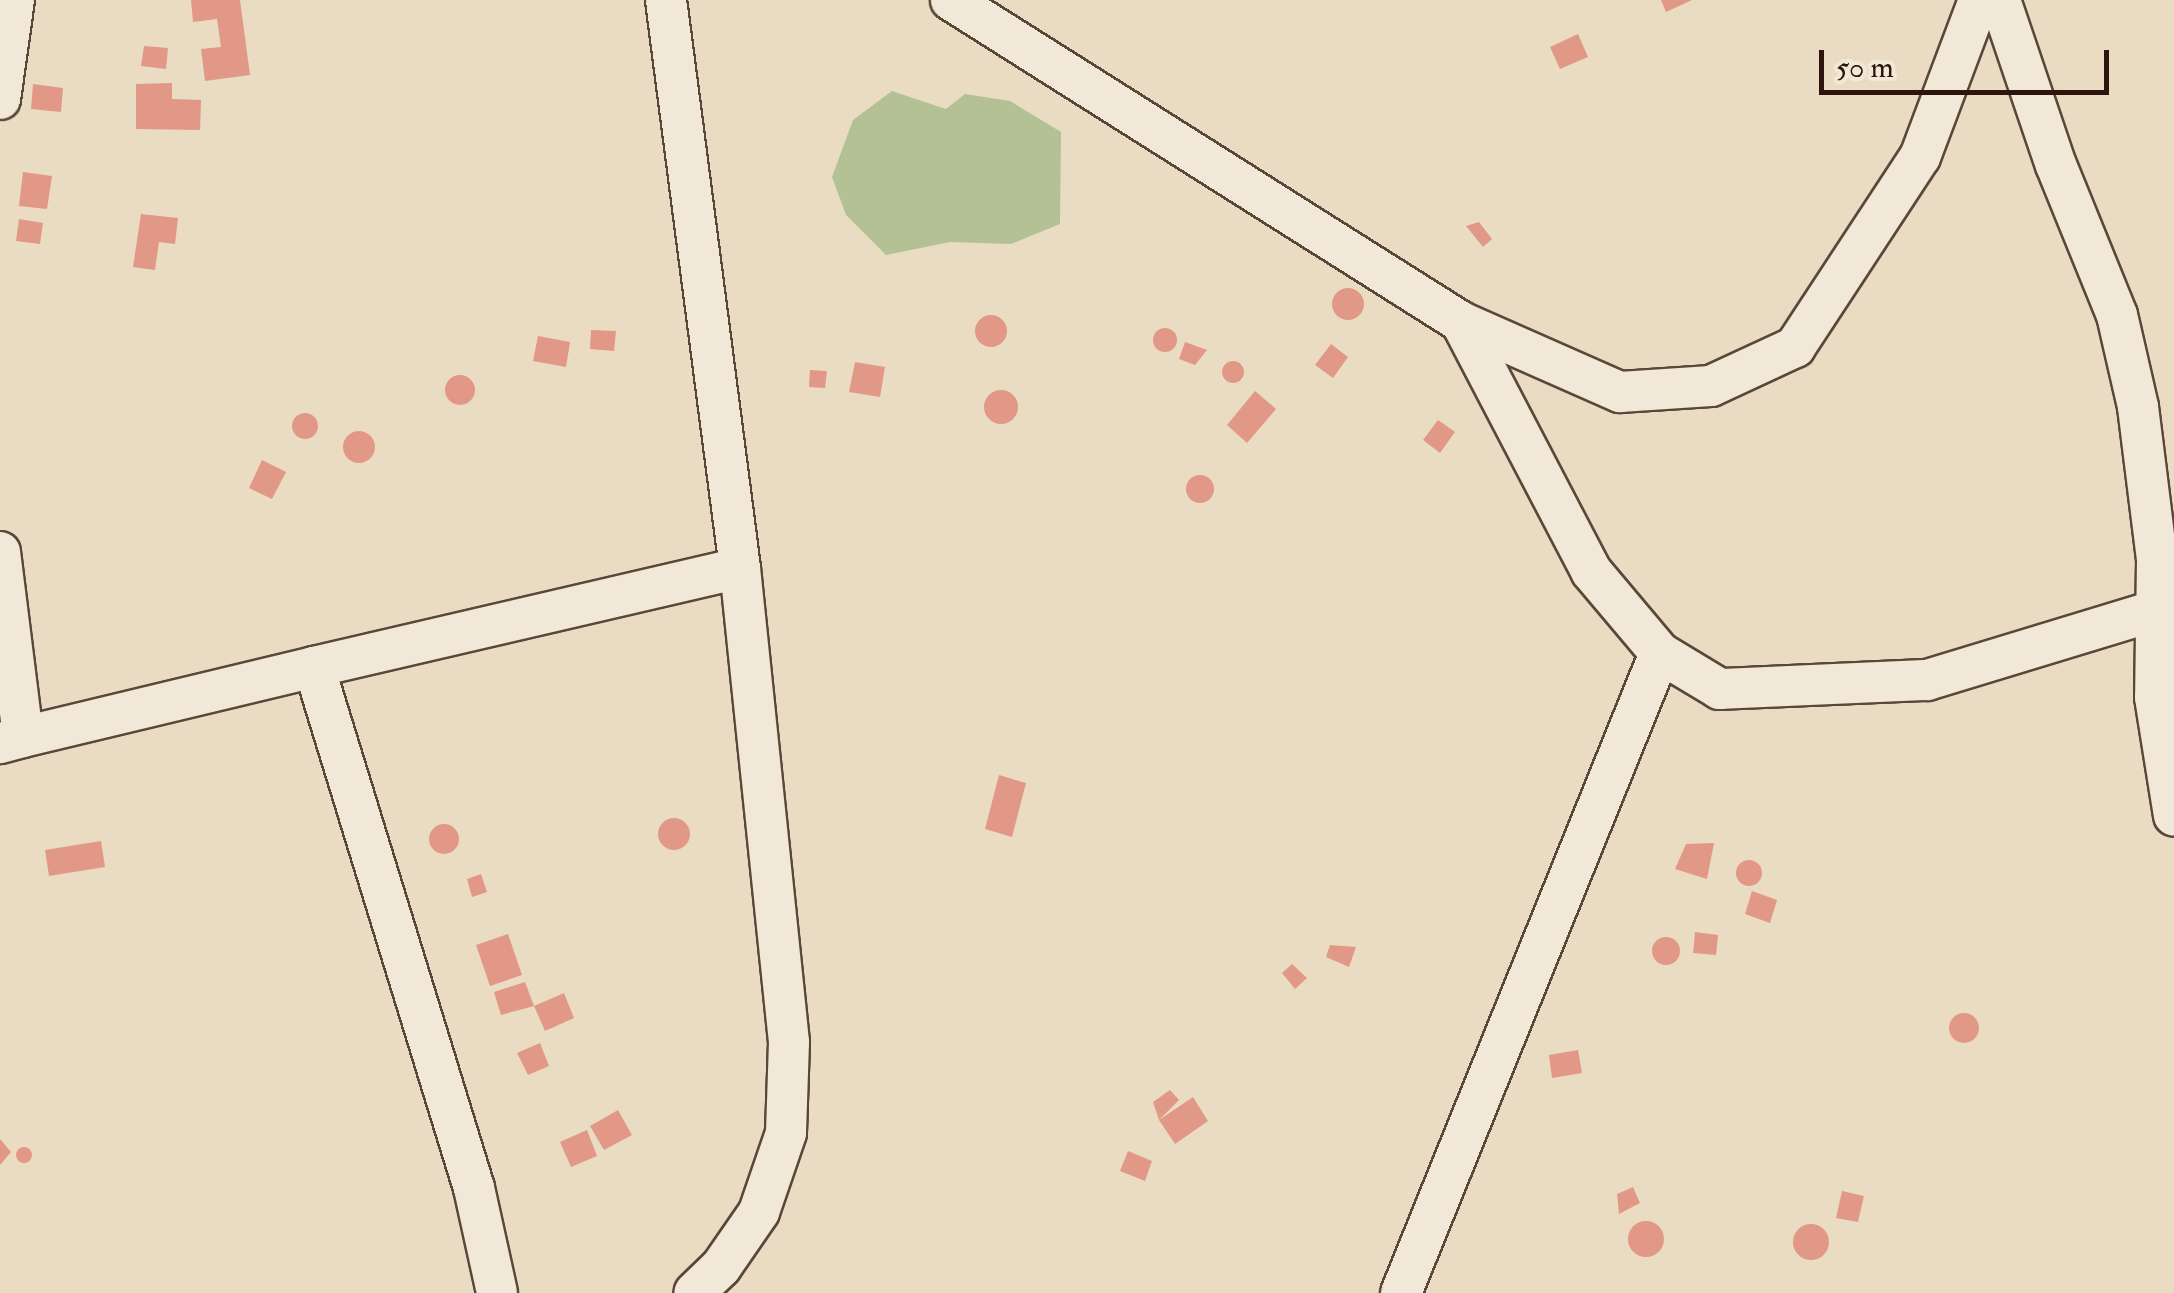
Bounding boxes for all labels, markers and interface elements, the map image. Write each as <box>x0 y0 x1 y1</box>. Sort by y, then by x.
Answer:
scale bar <box>1824 30 2114 92</box>
text: 50 m <box>1836 49 1894 86</box>

